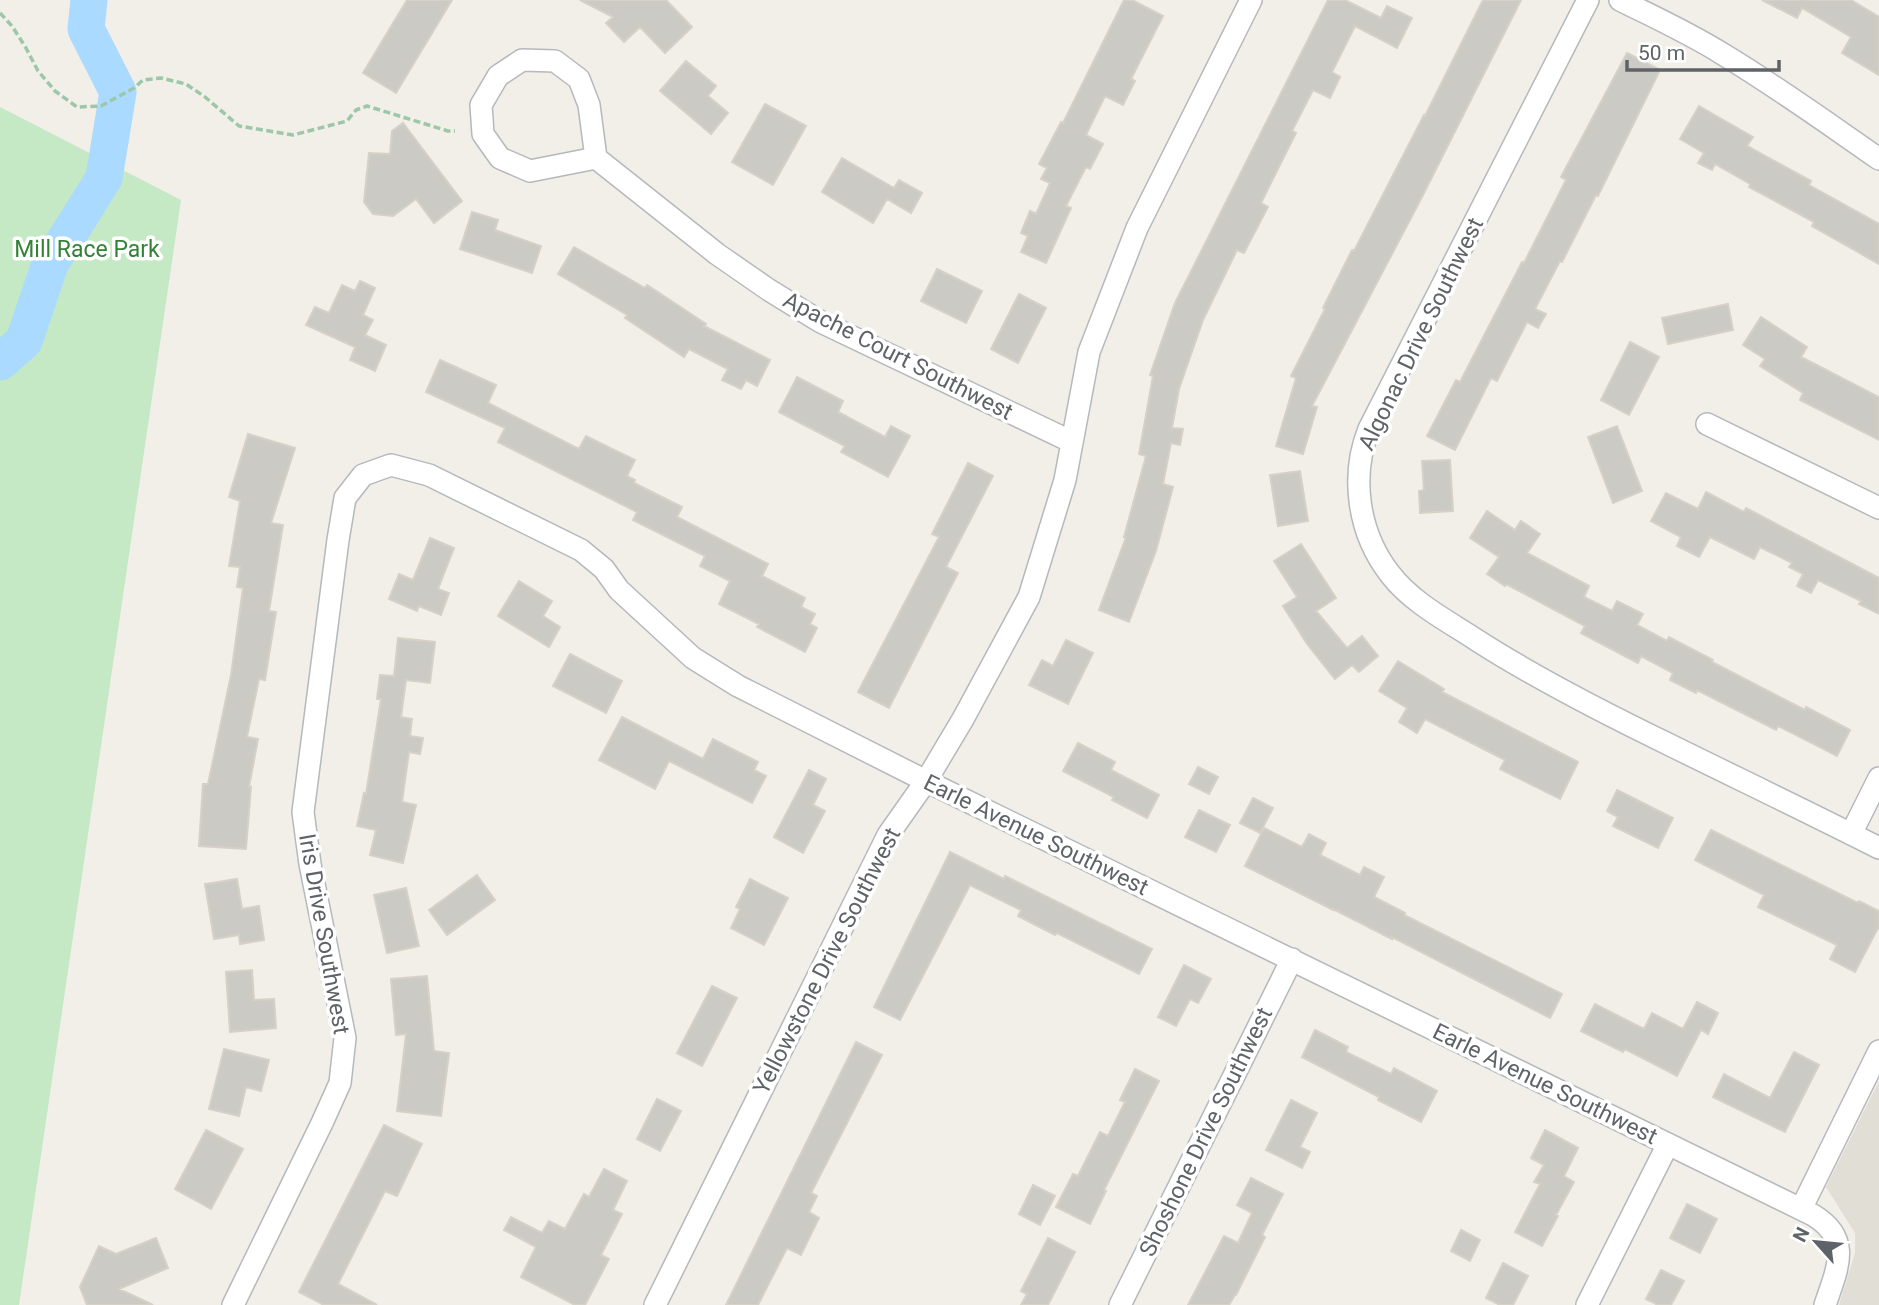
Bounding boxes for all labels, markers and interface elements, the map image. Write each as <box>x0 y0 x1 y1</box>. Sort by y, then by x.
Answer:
scale bar <box>1627 28 1779 72</box>
text: 50 m <box>1638 41 1685 65</box>
street label: Algonac Drive Southwest <box>1353 213 1489 455</box>
park label: Mill Race Park <box>14 236 160 263</box>
street label: Apache Court Southwest <box>779 286 1017 426</box>
street label: Earle Avenue Southwest <box>919 769 1153 901</box>
street label: Yellowstone Drive Southwest <box>748 823 906 1099</box>
street label: Iris Drive Southwest <box>293 832 355 1036</box>
street label: Shoshone Drive Southwest <box>1134 1003 1278 1261</box>
street label: Earle Avenue Southwest <box>1428 1018 1662 1150</box>
north arrow <box>1781 1207 1851 1277</box>
text: N <box>1788 1223 1815 1246</box>

